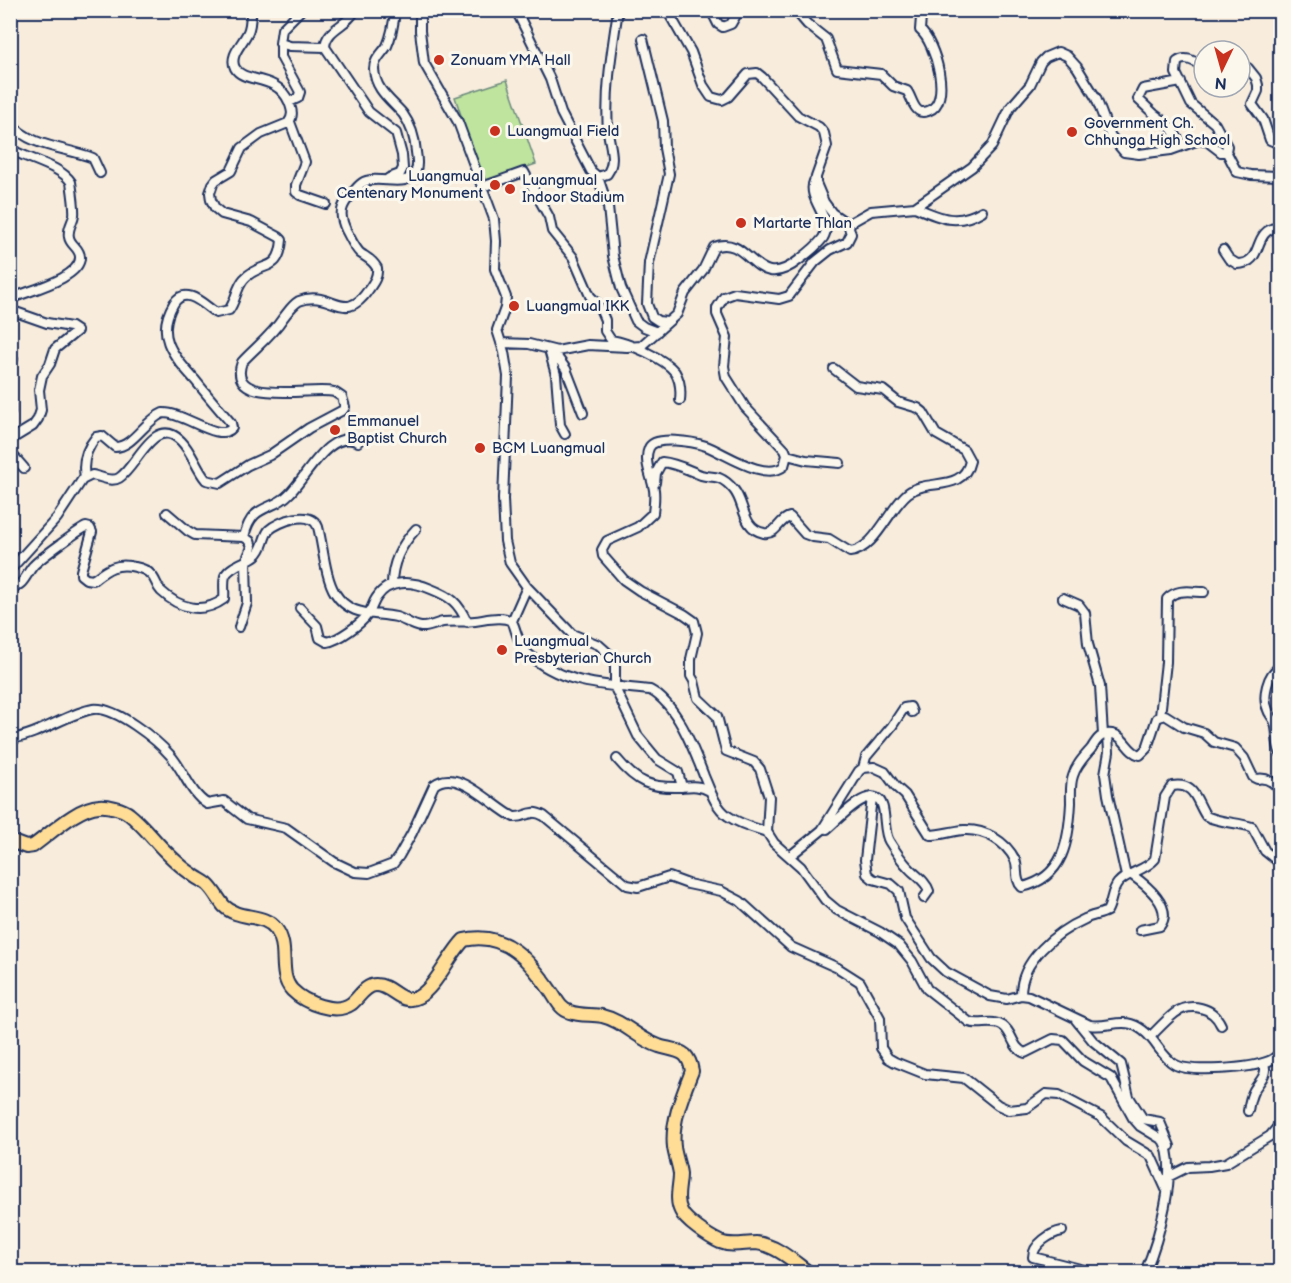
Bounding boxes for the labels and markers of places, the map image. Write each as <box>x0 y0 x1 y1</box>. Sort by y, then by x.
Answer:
place label: Zonuam YMA Hall <box>450 51 571 70</box>
marker: Zonuam YMA Hall <box>432 53 446 67</box>
place label: Government Ch. Chhunga High School <box>1084 114 1230 150</box>
place label: Luangmual Field <box>507 122 619 141</box>
marker: Luangmual Field <box>488 124 502 138</box>
marker: Government Ch. Chhunga High School <box>1065 125 1079 139</box>
place label: Luangmual Centenary Monument <box>336 167 483 203</box>
place label: Luangmual Indoor Stadium <box>522 171 625 207</box>
marker: Luangmual Centenary Monument <box>488 178 502 192</box>
marker: Luangmual Indoor Stadium <box>503 182 517 196</box>
place label: Martarte Thlan <box>753 214 852 233</box>
marker: Martarte Thlan <box>734 216 748 230</box>
place label: Luangmual IKK <box>526 297 629 316</box>
marker: Luangmual IKK <box>507 299 521 313</box>
place label: Emmanuel Baptist Church <box>347 412 447 448</box>
marker: Emmanuel Baptist Church <box>328 423 342 437</box>
place label: BCM Luangmual <box>492 439 605 458</box>
marker: BCM Luangmual <box>473 441 487 455</box>
place label: Luangmual Presbyterian Church <box>514 632 652 668</box>
marker: Luangmual Presbyterian Church <box>495 643 509 657</box>

